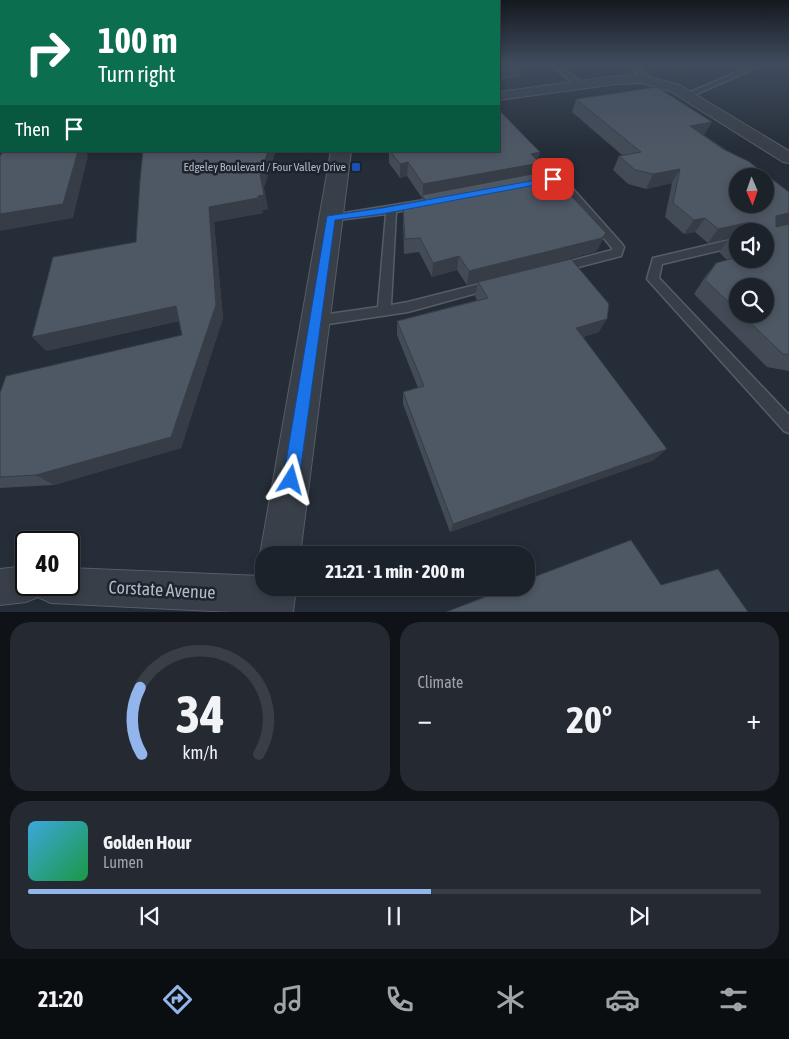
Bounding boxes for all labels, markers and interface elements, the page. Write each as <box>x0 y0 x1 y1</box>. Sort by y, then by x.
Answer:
icon: right <box>15 20 80 85</box>
text: 100 m <box>98 20 177 60</box>
text: Turn right <box>98 61 175 87</box>
icon: arrive <box>60 115 88 143</box>
text: Then <box>15 118 50 140</box>
pin <box>532 158 574 200</box>
place label: Edgeley Boulevard / Four Valley Drive <box>184 160 346 174</box>
marker: Edgeley Boulevard / Four Valley Drive <box>350 161 362 173</box>
icon: arrive <box>539 165 567 193</box>
north arrow <box>729 168 774 212</box>
map controls <box>729 168 774 323</box>
button: sound <box>729 223 774 268</box>
button: search <box>729 278 774 323</box>
position arrow <box>264 453 316 505</box>
speed limit sign: 40 <box>15 531 80 596</box>
text: 21:21 · 1 min · 200 m <box>325 560 465 582</box>
street label: Corstate Avenue <box>108 576 216 603</box>
text: Climate <box>418 673 463 691</box>
text: 34 <box>175 684 224 744</box>
text: 20° <box>566 698 612 741</box>
text: − <box>418 703 432 735</box>
text: + <box>746 703 761 735</box>
text: km/h <box>182 742 217 763</box>
text: Golden Hour <box>103 831 191 853</box>
text: Lumen <box>103 853 143 871</box>
icon: previous <box>136 902 164 930</box>
icon: pause <box>380 902 408 930</box>
icon: next <box>625 902 653 930</box>
icon: directions <box>160 982 195 1017</box>
icon: music <box>271 982 306 1017</box>
icon: phone <box>382 982 417 1017</box>
icon: climate <box>493 982 528 1017</box>
icon: car <box>605 982 640 1017</box>
icon: filters <box>716 982 751 1017</box>
text: 21:20 <box>38 986 83 1012</box>

